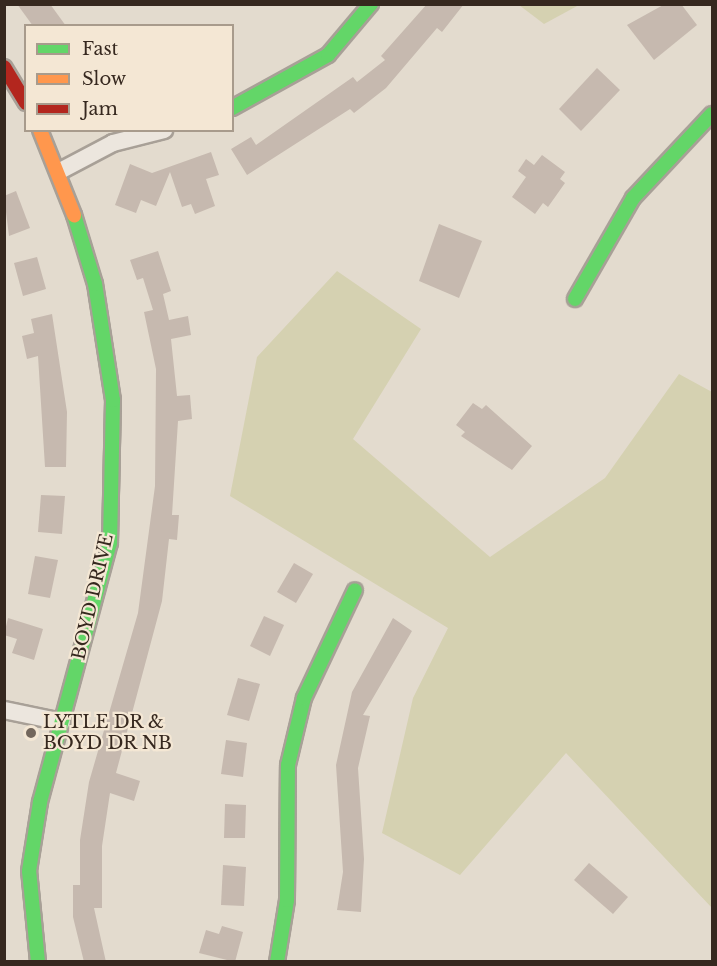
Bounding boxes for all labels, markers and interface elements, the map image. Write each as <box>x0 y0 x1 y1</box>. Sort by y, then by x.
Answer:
legend <box>24 24 234 132</box>
text: Fast <box>82 38 118 60</box>
text: Slow <box>82 68 126 90</box>
text: Jam <box>82 98 118 120</box>
street label: BOYD DRIVE <box>68 532 118 662</box>
place label: LYTLE DR & BOYD DR NB <box>43 712 172 754</box>
marker: LYTLE DR & BOYD DR NB <box>24 726 38 740</box>

